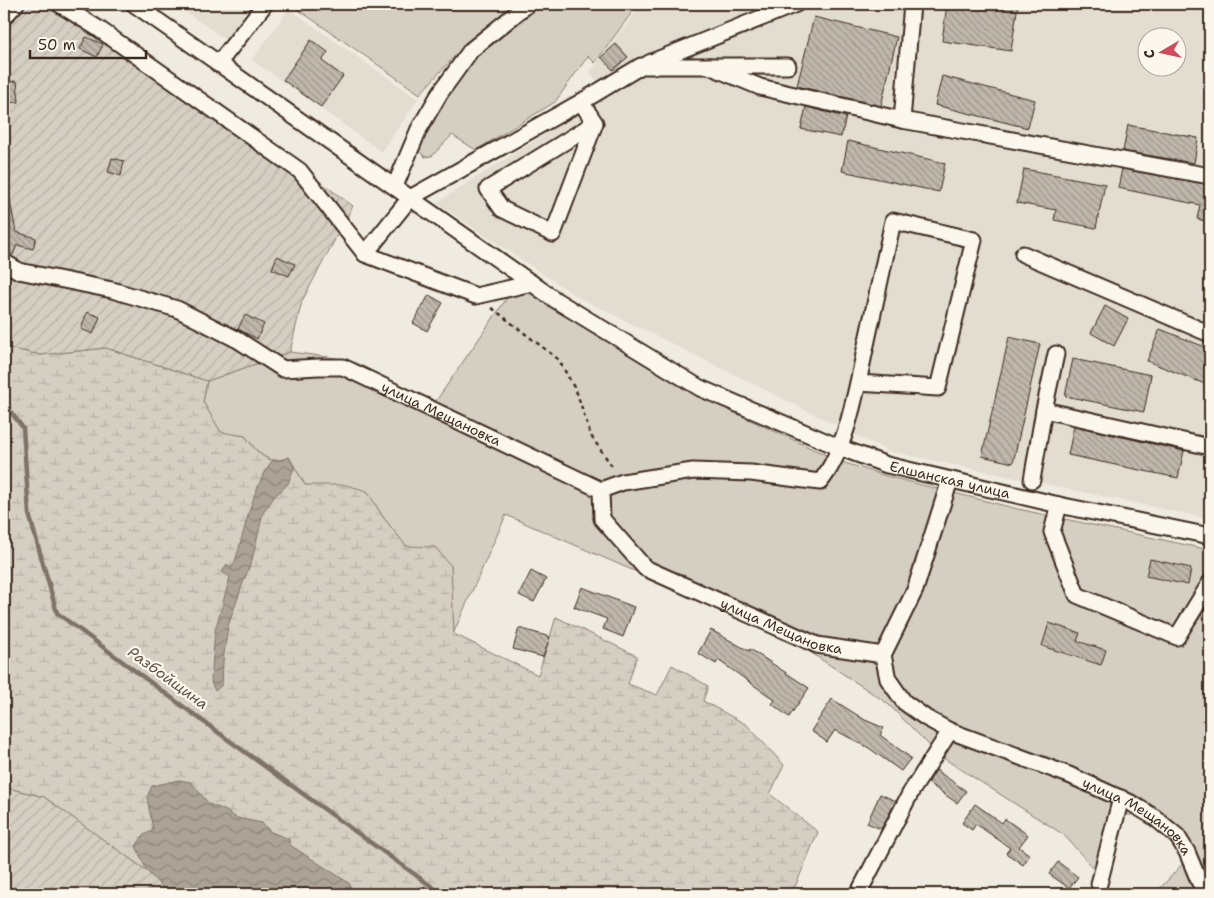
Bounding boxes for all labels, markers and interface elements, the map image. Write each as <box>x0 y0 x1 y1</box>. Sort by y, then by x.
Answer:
scale bar <box>30 28 146 60</box>
north arrow <box>1136 28 1186 78</box>
text: 50 m <box>38 35 76 55</box>
text: С <box>1140 48 1159 60</box>
street label: улица Мещановка <box>379 378 504 450</box>
street label: Елшанская улица <box>888 457 1012 502</box>
street label: улица Мещановка <box>718 594 844 658</box>
water label: Разбойщина <box>124 642 212 714</box>
street label: улица Мещановка <box>1080 773 1196 859</box>

